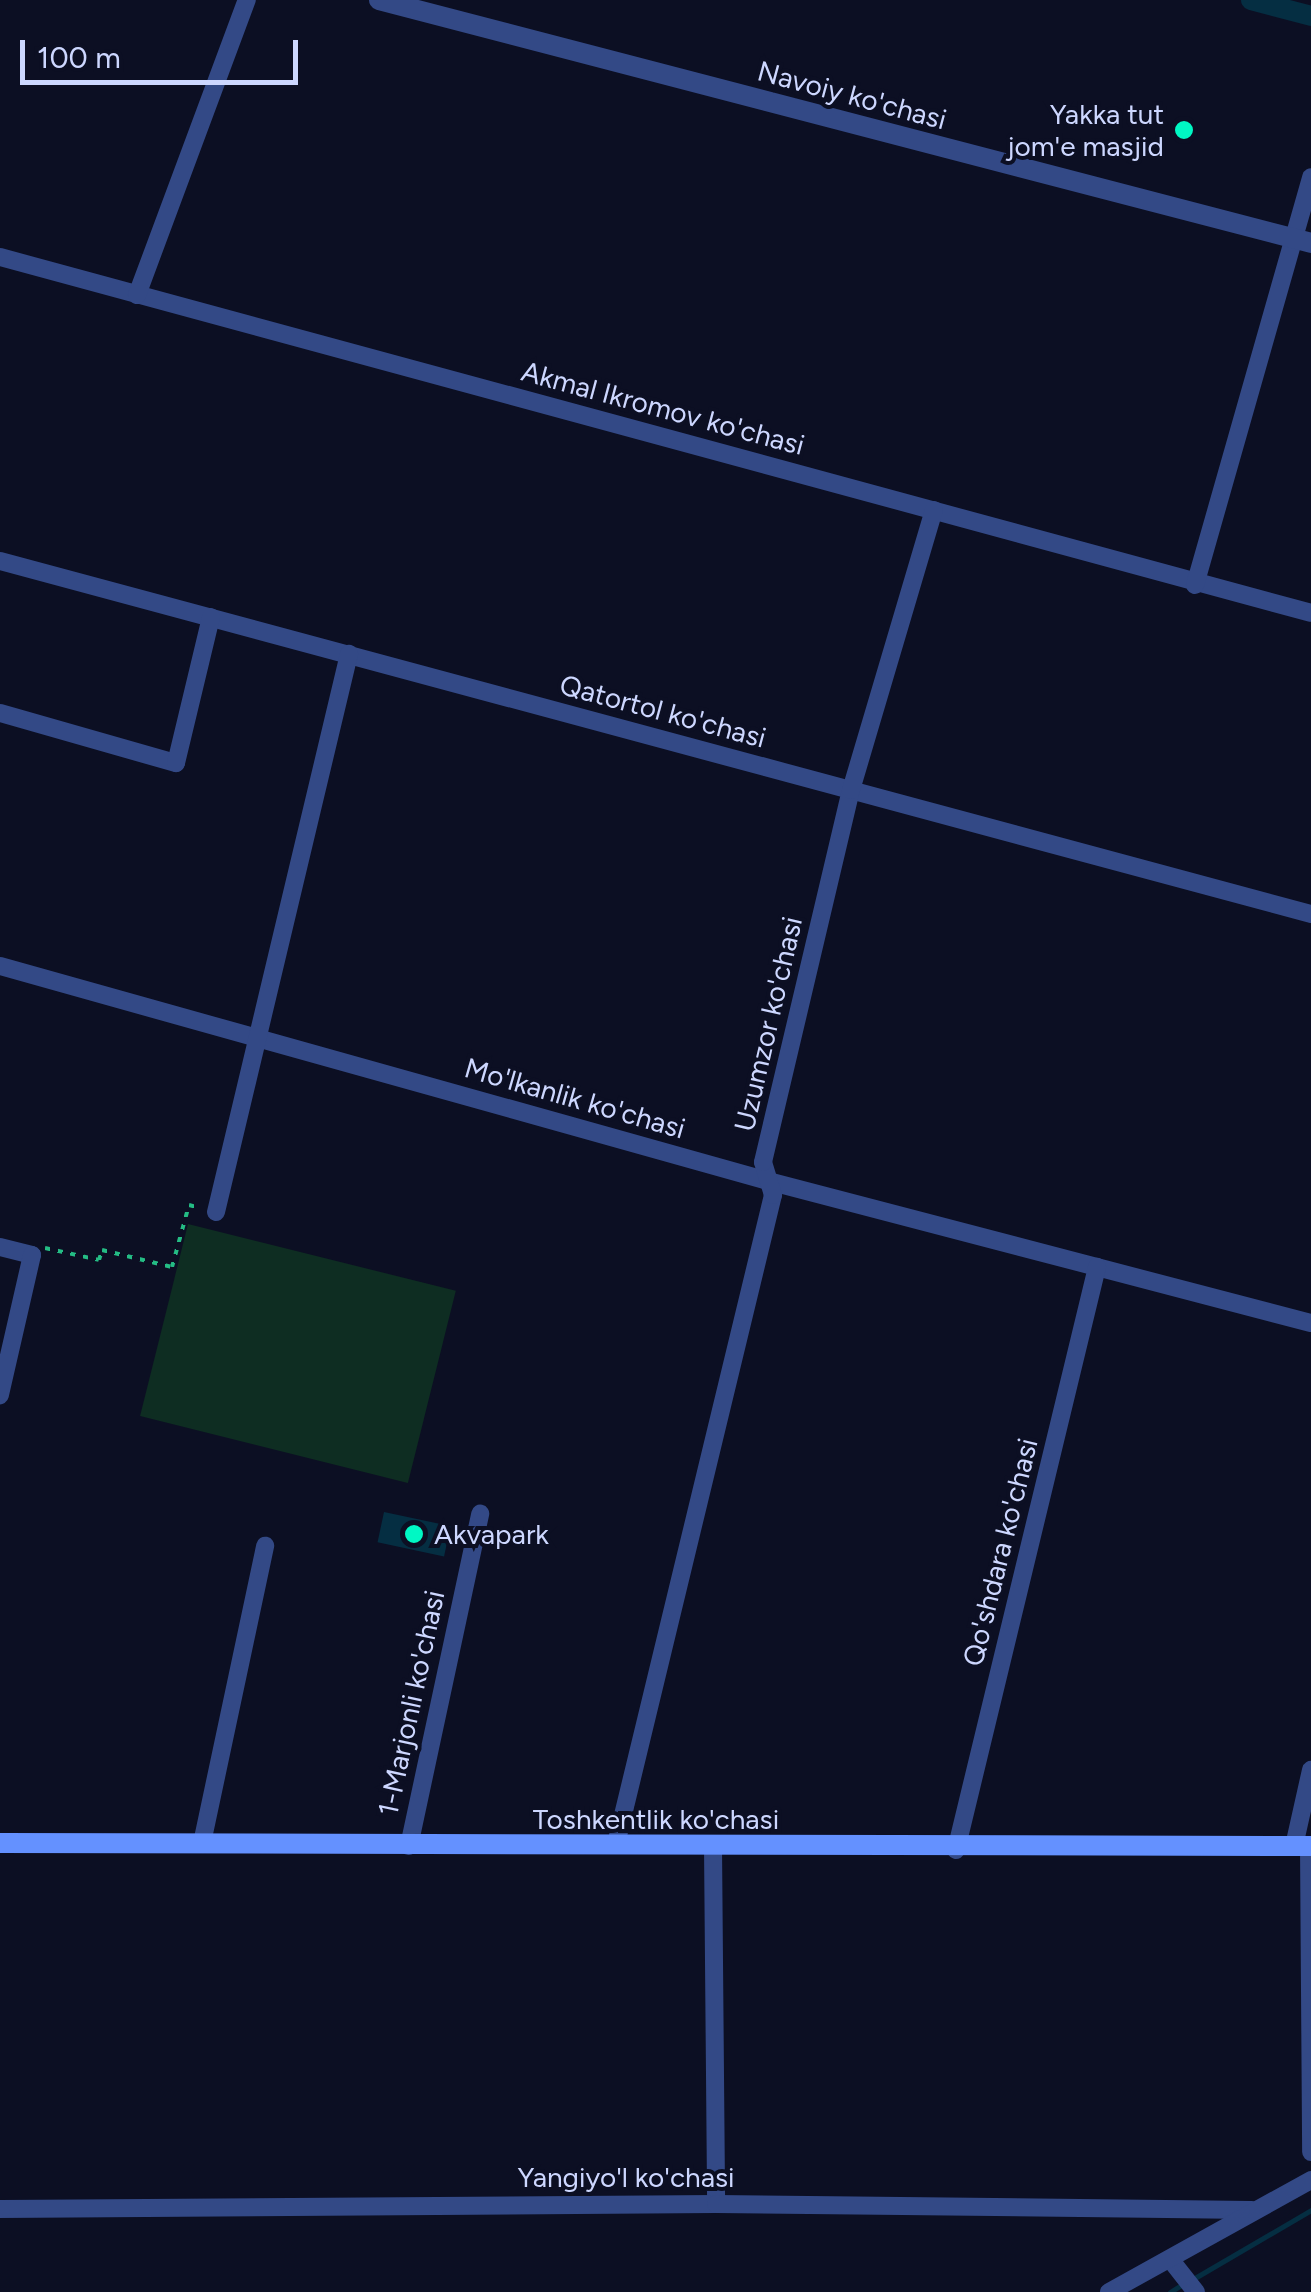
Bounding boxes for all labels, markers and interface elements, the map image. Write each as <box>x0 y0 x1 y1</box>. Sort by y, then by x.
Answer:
scale bar <box>25 20 302 82</box>
text: 100 m <box>37 39 121 76</box>
street label: Navoiy ko'chasi <box>754 54 950 136</box>
place label: Yakka tut jom'e masjid <box>1007 97 1164 163</box>
marker: Yakka tut jom'e masjid <box>1173 119 1195 141</box>
street label: Akmal Ikromov ko'chasi <box>518 354 808 462</box>
street label: Qatortol ko'chasi <box>556 667 770 755</box>
street label: Uzumzor ko'chasi <box>727 913 809 1135</box>
street label: Mo'lkanlik ko'chasi <box>461 1050 689 1146</box>
street label: Qo'shdara ko'chasi <box>955 1435 1045 1669</box>
place label: Akvapark <box>434 1517 549 1551</box>
marker: Akvapark <box>403 1523 425 1545</box>
street label: 1-Marjonli ko'chasi <box>371 1587 451 1819</box>
street label: Toshkentlik ko'chasi <box>533 1802 779 1836</box>
street label: Yangiyo'l ko'chasi <box>517 2160 735 2194</box>

